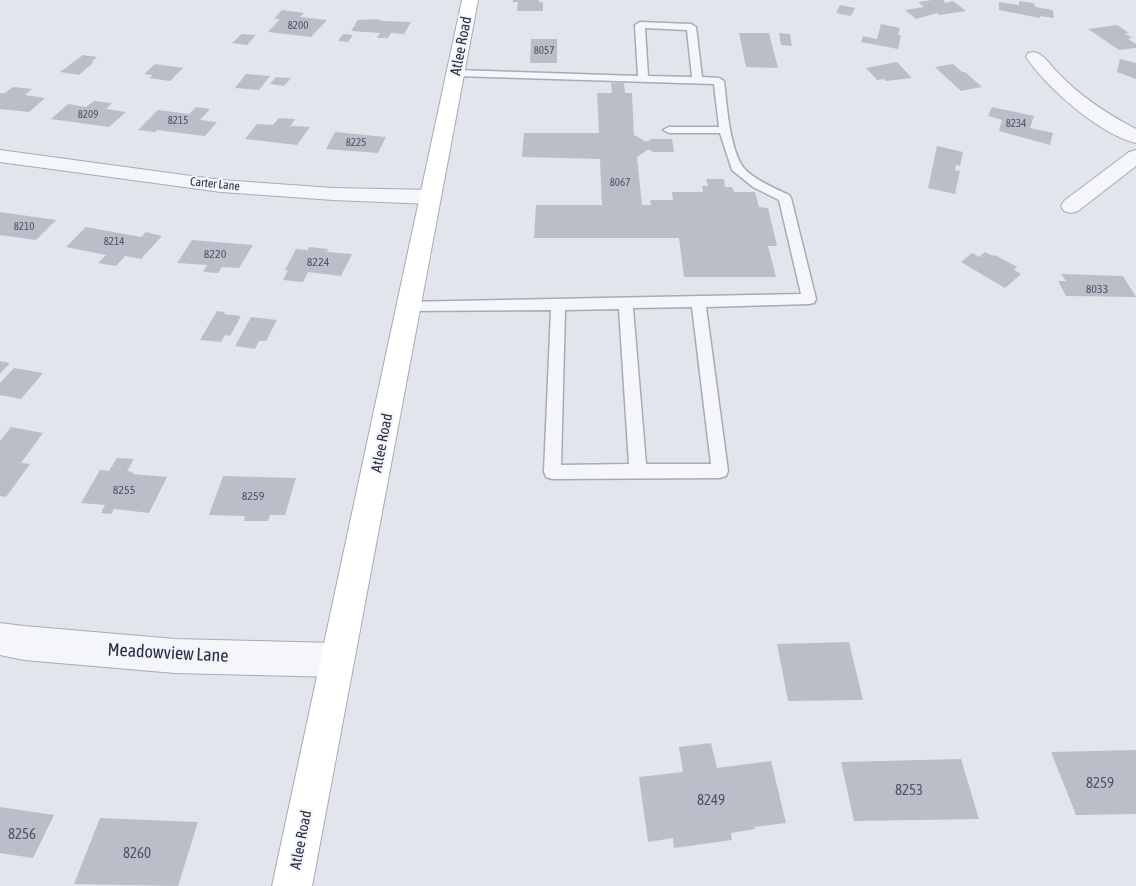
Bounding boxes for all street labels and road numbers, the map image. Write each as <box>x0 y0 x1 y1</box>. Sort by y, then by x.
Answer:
street label: Atlee Road <box>446 15 476 77</box>
street label: Carter Lane <box>189 174 241 194</box>
street label: Atlee Road <box>367 412 397 474</box>
street label: Meadowview Lane <box>107 639 229 667</box>
street label: Atlee Road <box>286 809 316 871</box>

